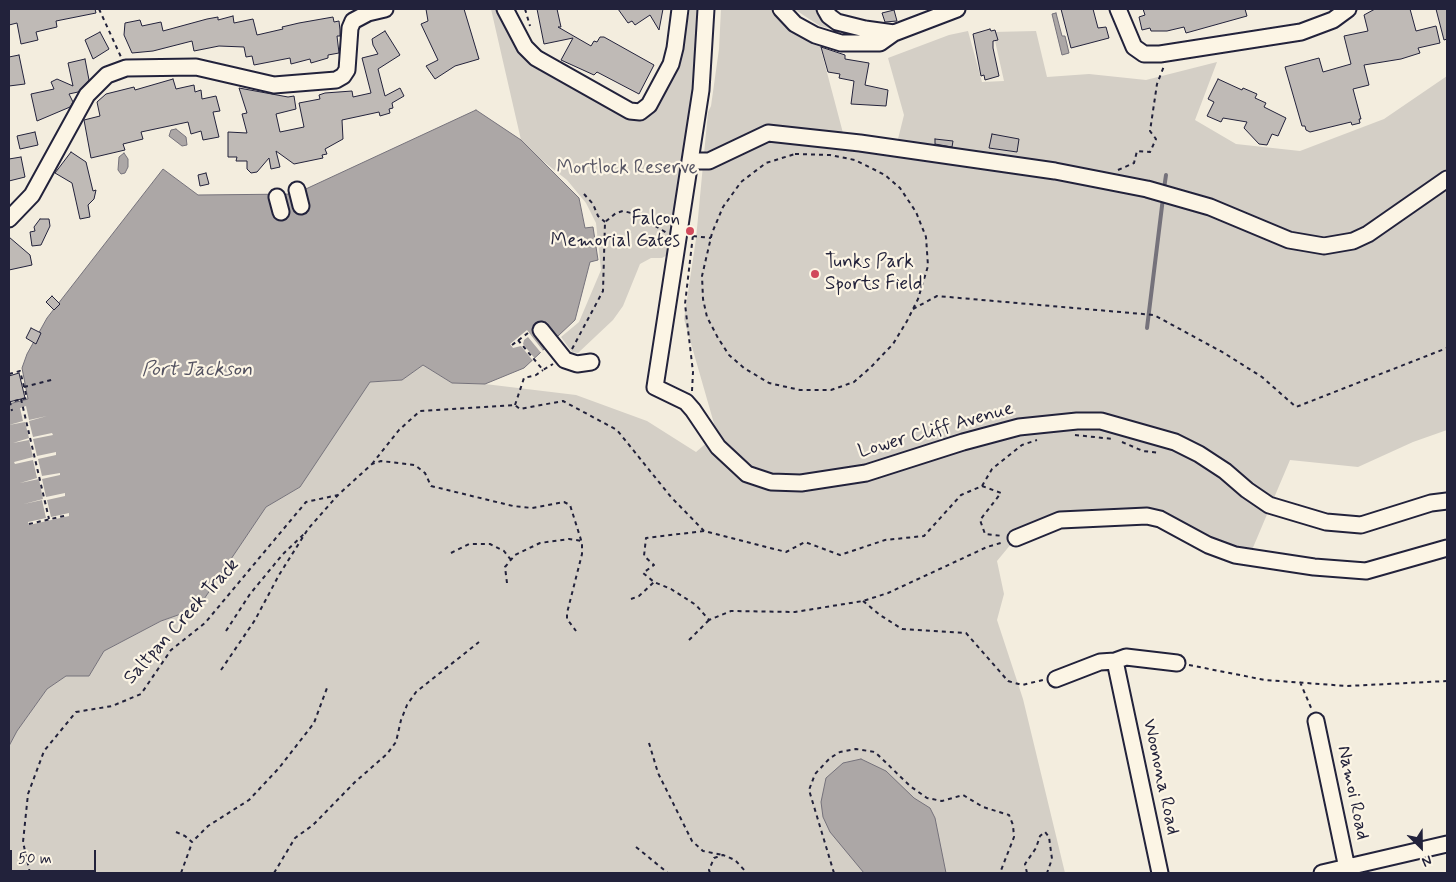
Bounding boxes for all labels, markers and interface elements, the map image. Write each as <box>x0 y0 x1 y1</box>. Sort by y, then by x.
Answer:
park label: Mortlock Reserve <box>556 158 698 180</box>
place label: Falcon Memorial Gates <box>551 209 680 253</box>
marker: Falcon Memorial Gates <box>684 225 696 237</box>
place label: Tunks Park Sports Field <box>825 252 923 296</box>
marker: Tunks Park Sports Field <box>809 268 821 280</box>
water label: Port Jackson <box>142 359 252 383</box>
street label: Lower Cliff Avenue <box>856 398 1016 464</box>
street label: Saltpan Creek Track <box>119 554 245 690</box>
street label: Woonona Road <box>1137 717 1183 837</box>
street label: Namoi Road <box>1331 744 1373 842</box>
north arrow <box>1396 822 1446 872</box>
scale bar <box>12 840 99 872</box>
text: 50 m <box>18 849 52 869</box>
text: N <box>1419 851 1435 871</box>

